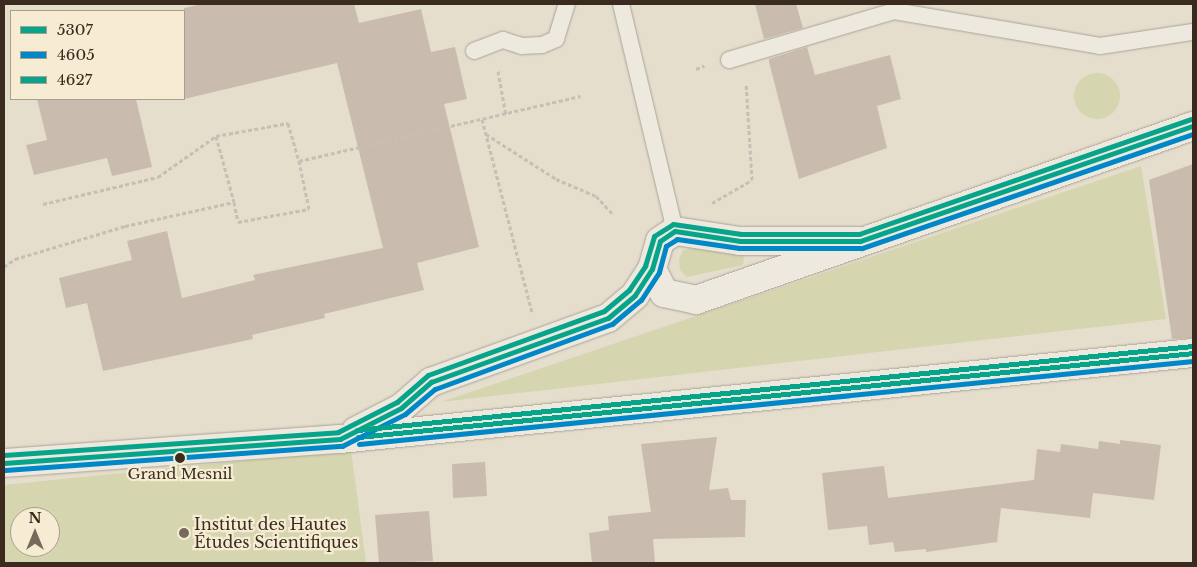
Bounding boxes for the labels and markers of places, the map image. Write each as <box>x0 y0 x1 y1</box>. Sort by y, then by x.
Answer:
marker: Grand Mesnil <box>175 453 185 463</box>
place label: Grand Mesnil <box>128 465 232 483</box>
place label: Institut des Hautes Études Scientifiques <box>194 514 358 552</box>
marker: Institut des Hautes Études Scientifiques <box>178 527 190 539</box>

